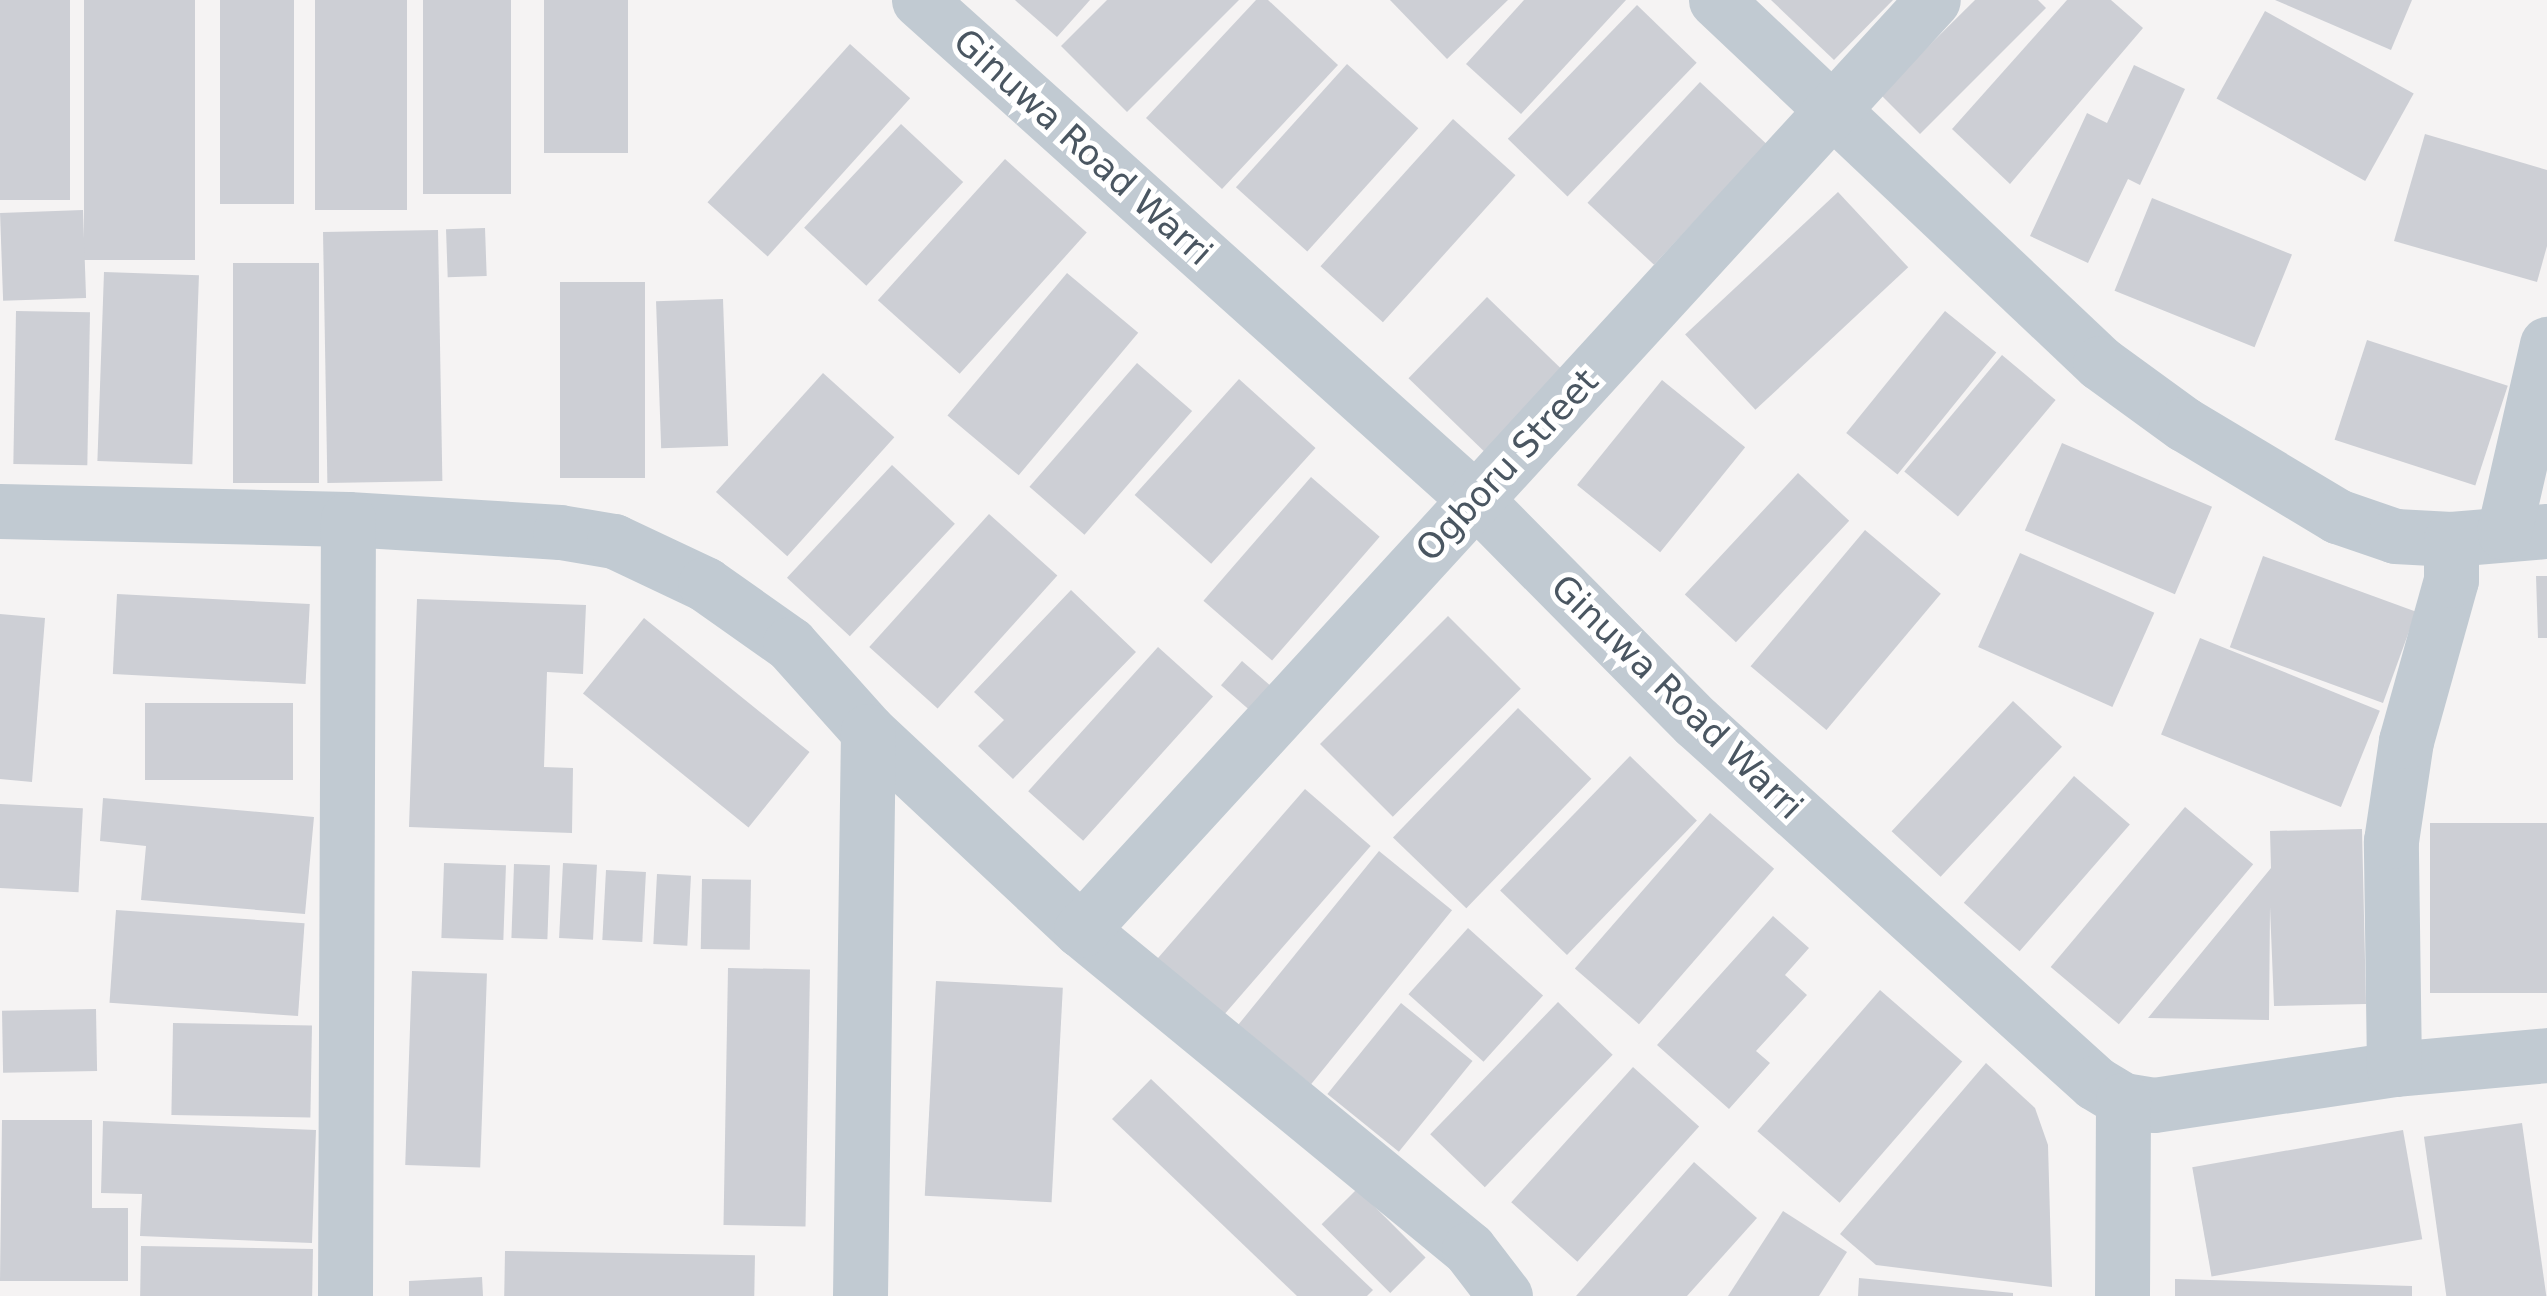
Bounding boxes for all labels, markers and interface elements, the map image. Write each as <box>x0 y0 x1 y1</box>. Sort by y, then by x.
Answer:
street label: Ginuwa Road Warri <box>945 20 1221 274</box>
street label: Ogboru Street <box>1407 360 1607 570</box>
street label: Ginuwa Road Warri <box>1543 566 1811 828</box>

